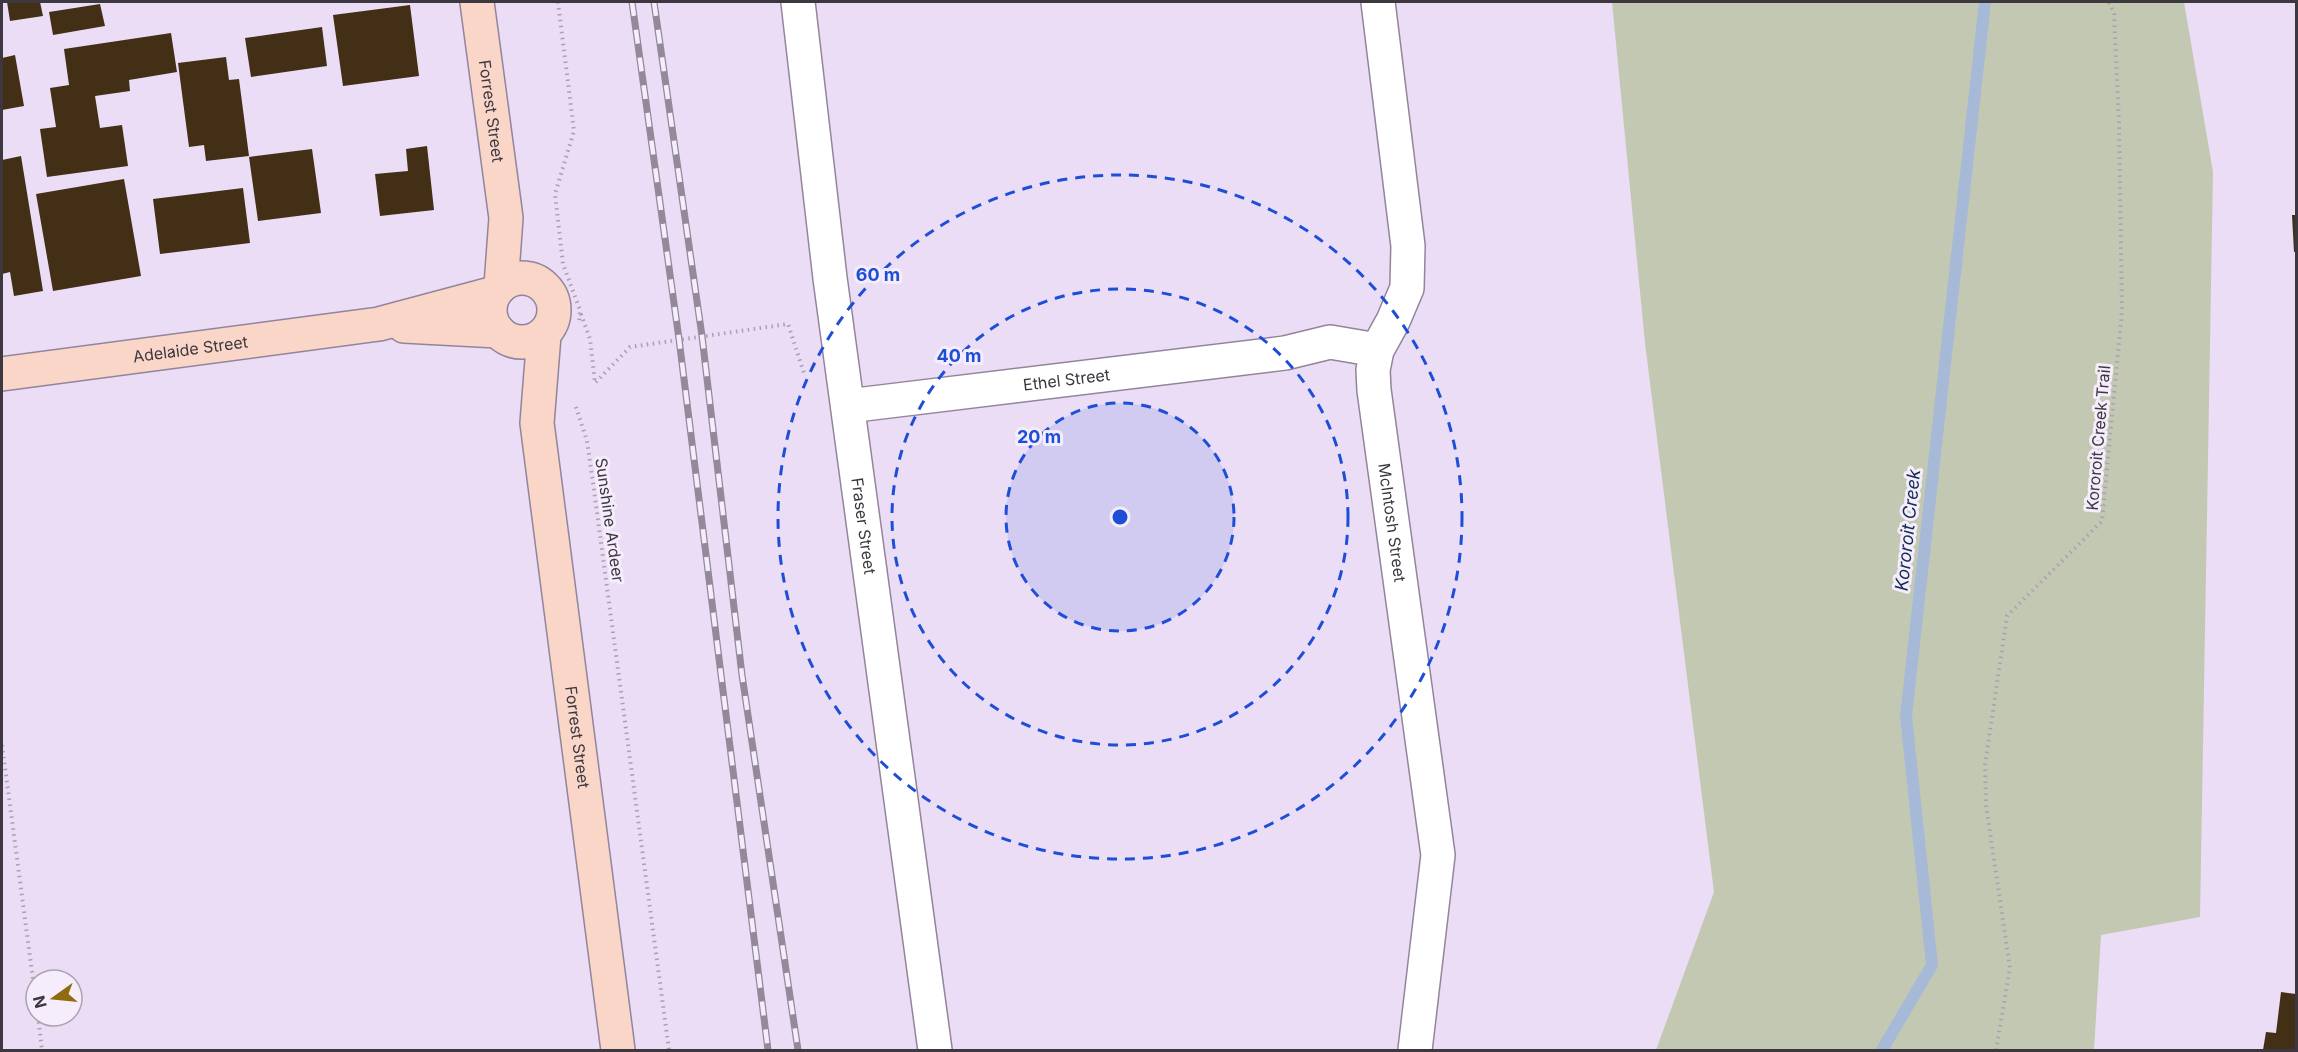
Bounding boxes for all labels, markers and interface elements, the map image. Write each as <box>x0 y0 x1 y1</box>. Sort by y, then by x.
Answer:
street label: Forrest Street <box>475 59 508 163</box>
text: 60 m <box>856 264 900 285</box>
street label: Adelaide Street <box>132 332 249 367</box>
text: 40 m <box>937 345 982 366</box>
street label: Ethel Street <box>1022 364 1111 395</box>
street label: Kororoit Creek Trail <box>2082 365 2114 511</box>
text: 20 m <box>1017 426 1061 447</box>
street label: Sunshine Ardeer <box>591 456 629 584</box>
street label: McIntosh Street <box>1374 462 1410 583</box>
water label: Kororoit Creek <box>1891 467 1924 592</box>
street label: Fraser Street <box>847 476 880 576</box>
centre of rings <box>1110 507 1130 527</box>
street label: Forrest Street <box>561 685 594 790</box>
north arrow <box>24 968 84 1028</box>
text: N <box>28 993 51 1010</box>

